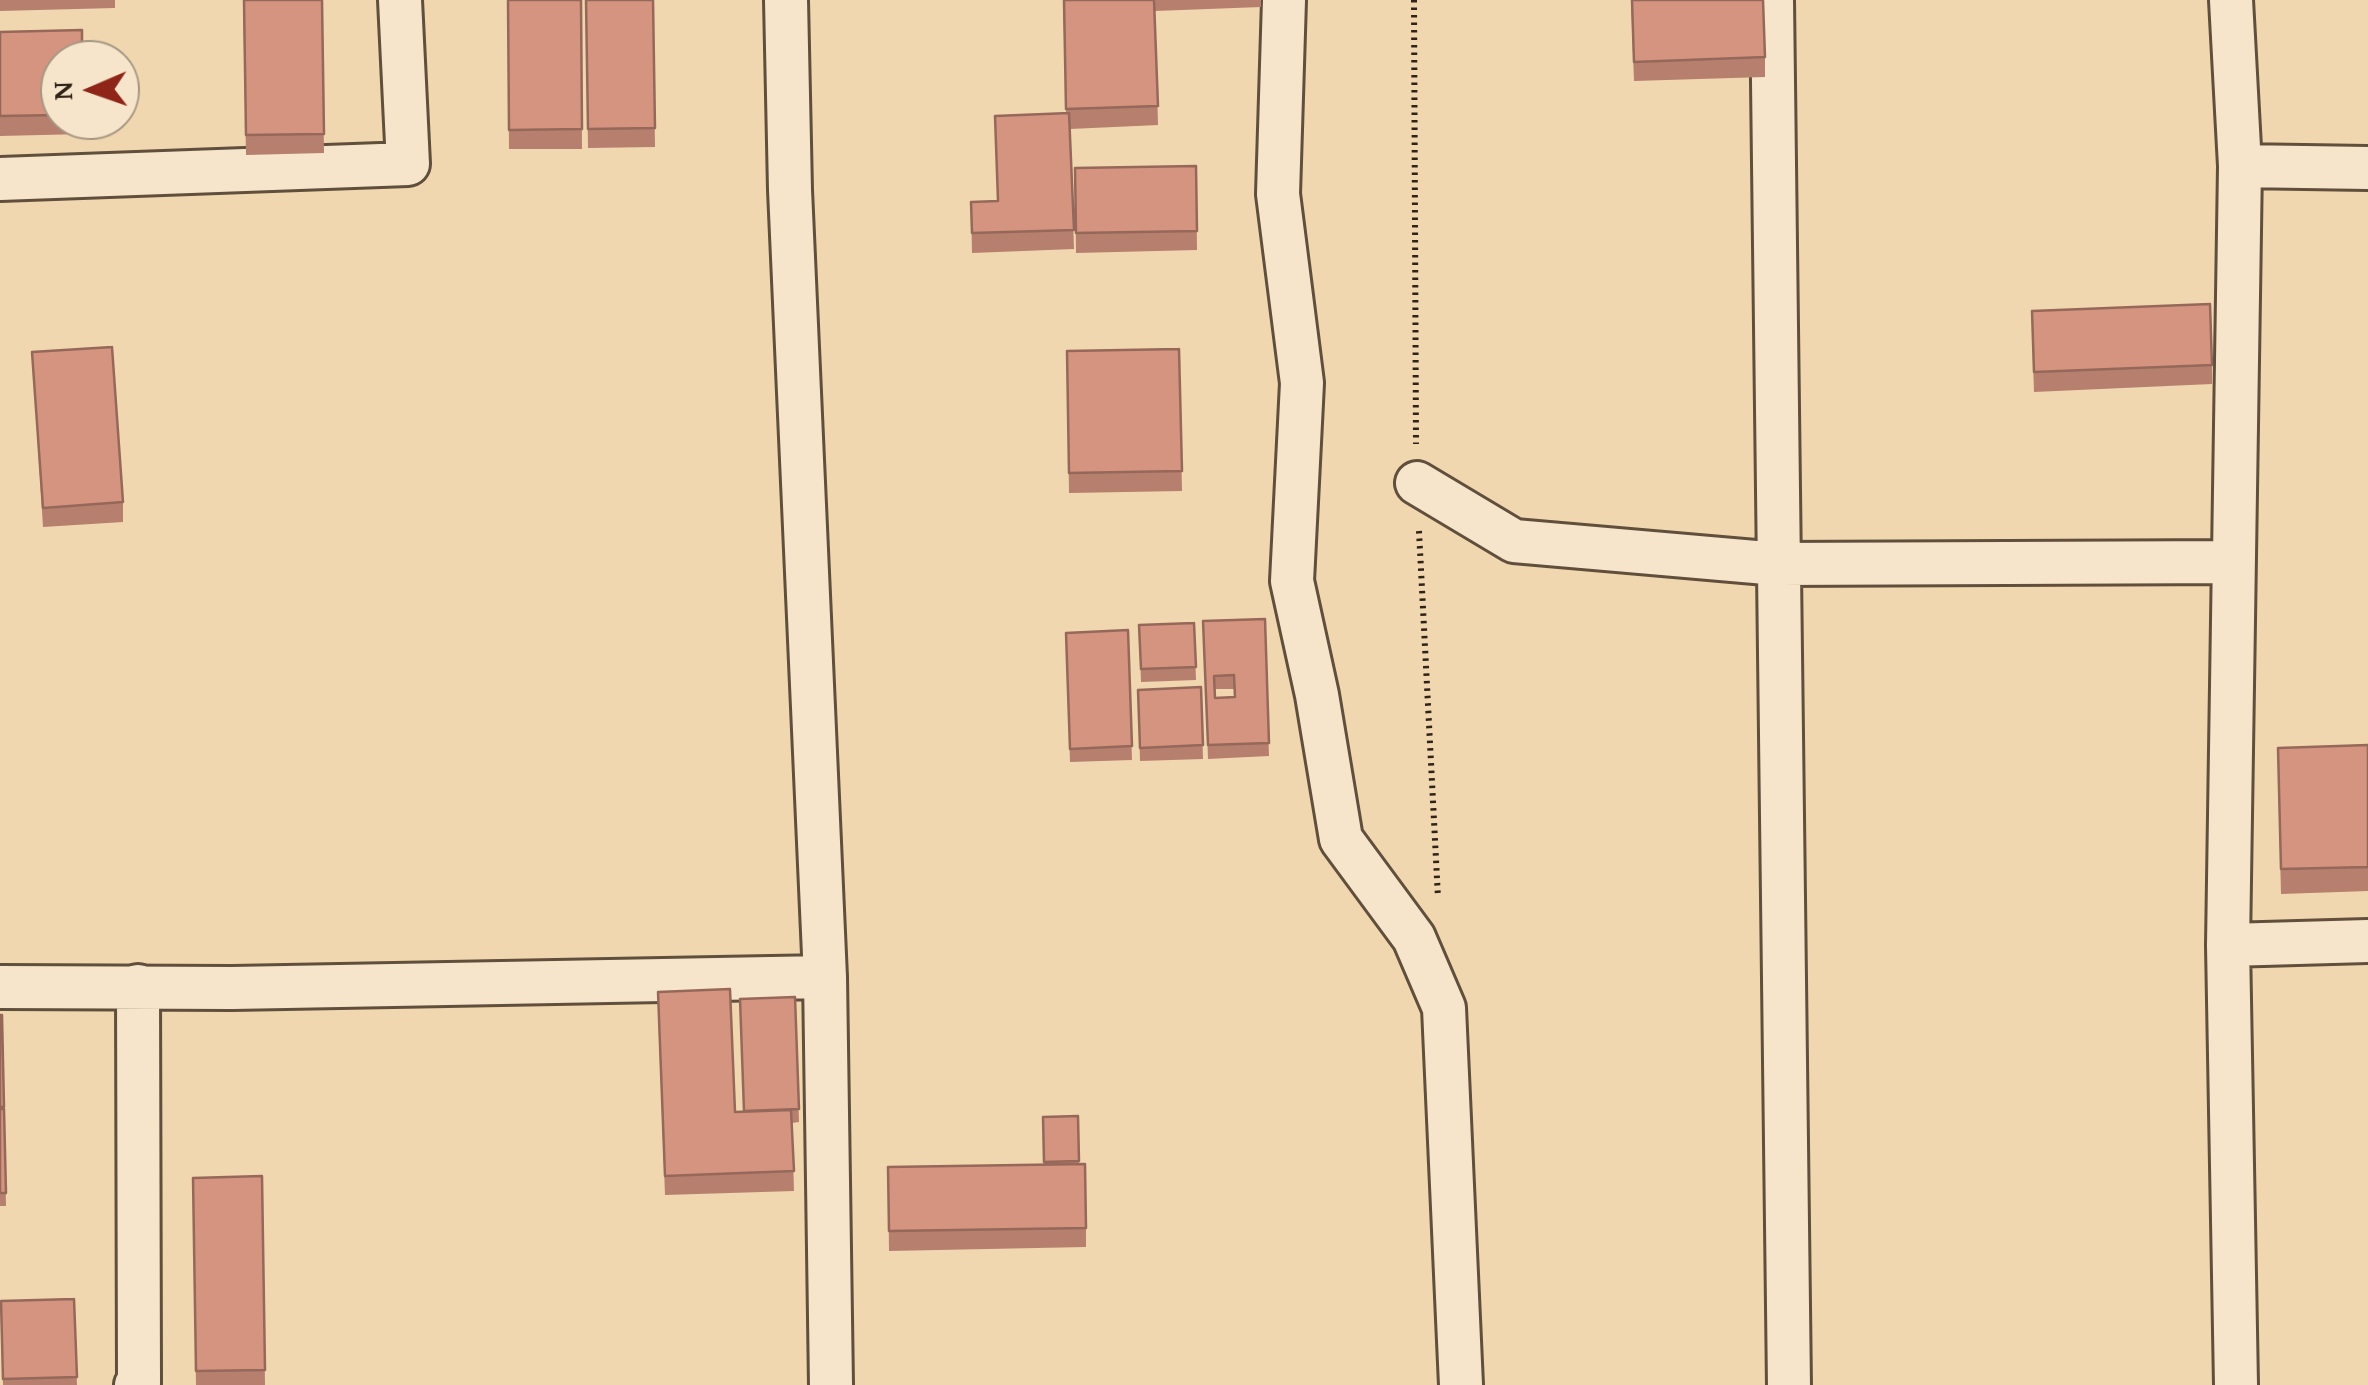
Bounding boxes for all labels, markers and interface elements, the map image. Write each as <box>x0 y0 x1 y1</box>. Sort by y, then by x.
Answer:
north arrow <box>40 40 140 140</box>
text: N <box>41 81 82 101</box>

